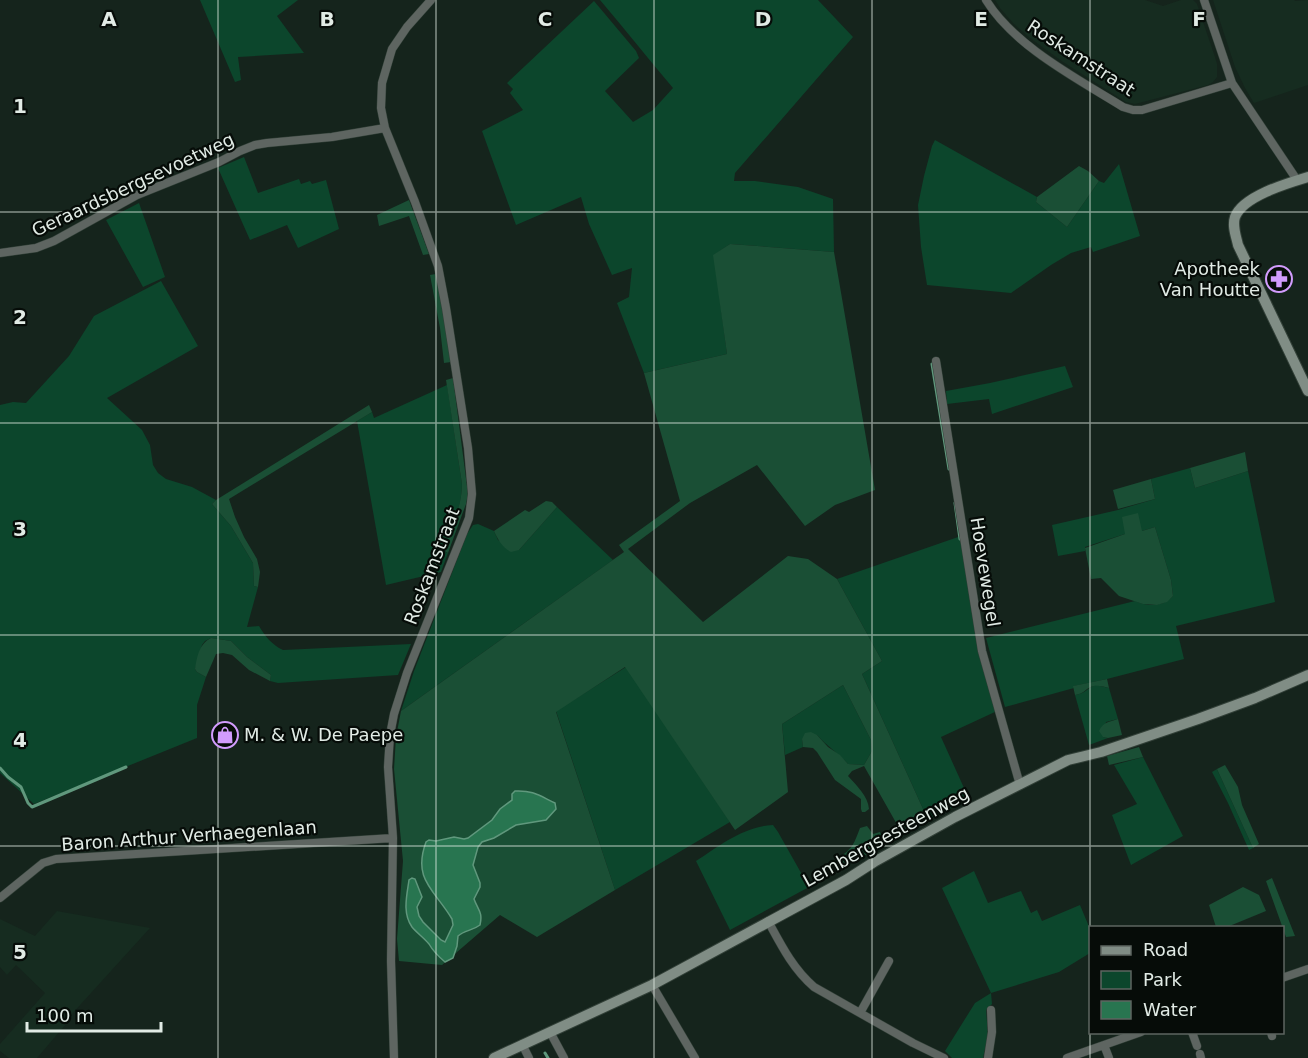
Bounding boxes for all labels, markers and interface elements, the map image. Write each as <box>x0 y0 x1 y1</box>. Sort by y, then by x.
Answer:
text: A <box>101 7 117 31</box>
text: B <box>319 7 335 31</box>
text: C <box>538 7 552 31</box>
text: D <box>755 7 771 31</box>
text: E <box>974 7 988 31</box>
text: F <box>1192 7 1206 31</box>
street label: Roskamstraat <box>1024 15 1139 100</box>
text: 1 <box>13 94 27 118</box>
street label: Geraardsbergsevoetweg <box>28 128 237 241</box>
place label: Apotheek Van Houtte <box>1160 258 1261 300</box>
pharmacy icon: Apotheek Van Houtte <box>1264 264 1294 294</box>
text: 2 <box>13 305 27 329</box>
street label: Roskamstraat <box>400 504 464 627</box>
street label: Hoevewegel <box>966 516 1005 628</box>
text: 3 <box>13 517 27 541</box>
shop icon: M. & W. De Paepe <box>210 720 240 750</box>
place label: M. & W. De Paepe <box>244 724 403 745</box>
text: 4 <box>13 728 27 752</box>
street label: Lembergsesteenweg <box>799 782 973 891</box>
street label: Baron Arthur Verhaegenlaan <box>60 816 317 855</box>
legend <box>1089 926 1284 1034</box>
text: Road <box>1143 939 1188 960</box>
text: 5 <box>13 940 27 964</box>
text: Park <box>1143 969 1182 990</box>
scale bar <box>27 995 160 1033</box>
text: Water <box>1143 999 1197 1020</box>
text: 100 m <box>36 1005 94 1026</box>

